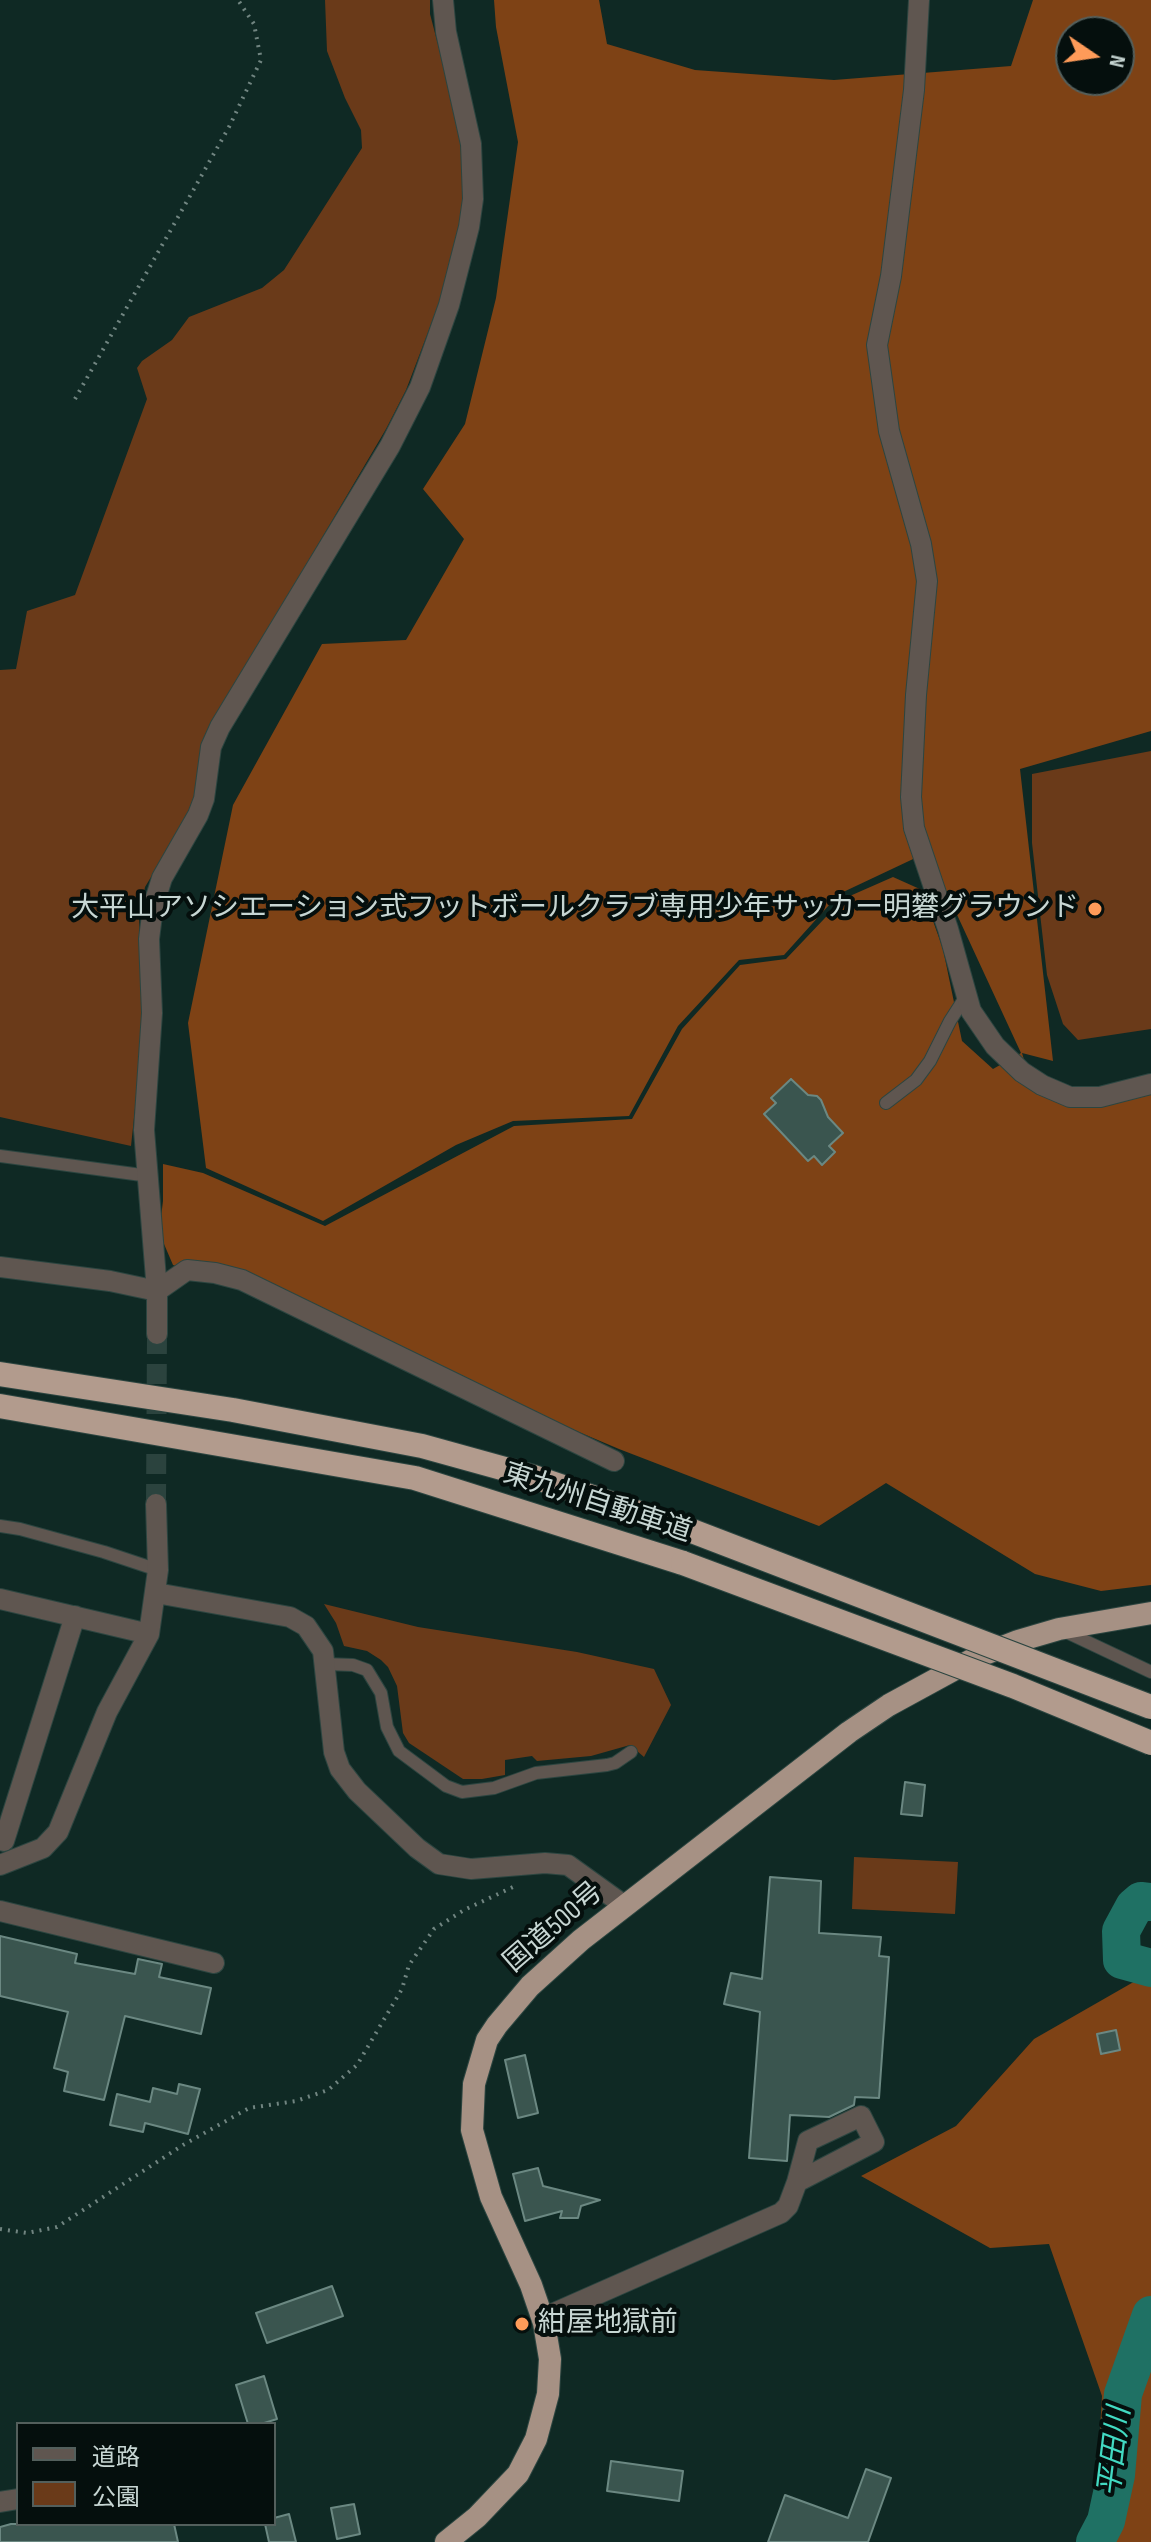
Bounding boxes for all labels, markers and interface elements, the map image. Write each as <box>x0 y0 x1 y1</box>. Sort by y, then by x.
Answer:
north arrow <box>1055 16 1135 96</box>
text: N <box>1102 52 1131 70</box>
place label: 大平山アソシエーション式フットボールクラブ専用少年サッカー明礬グラウンド <box>71 892 1079 926</box>
marker: 大平山アソシエーション式フットボールクラブ専用少年サッカー明礬グラウンド <box>1086 900 1104 918</box>
street label: 東九州自動車道 <box>499 1458 695 1550</box>
street label: 国道500号 <box>498 1876 610 1980</box>
place label: 紺屋地獄前 <box>538 2307 678 2341</box>
marker: 紺屋地獄前 <box>513 2315 531 2333</box>
water label: 平田川 <box>1093 2405 1139 2499</box>
legend <box>16 2422 276 2526</box>
text: 道路 <box>92 2443 140 2472</box>
text: 公園 <box>92 2483 140 2512</box>

